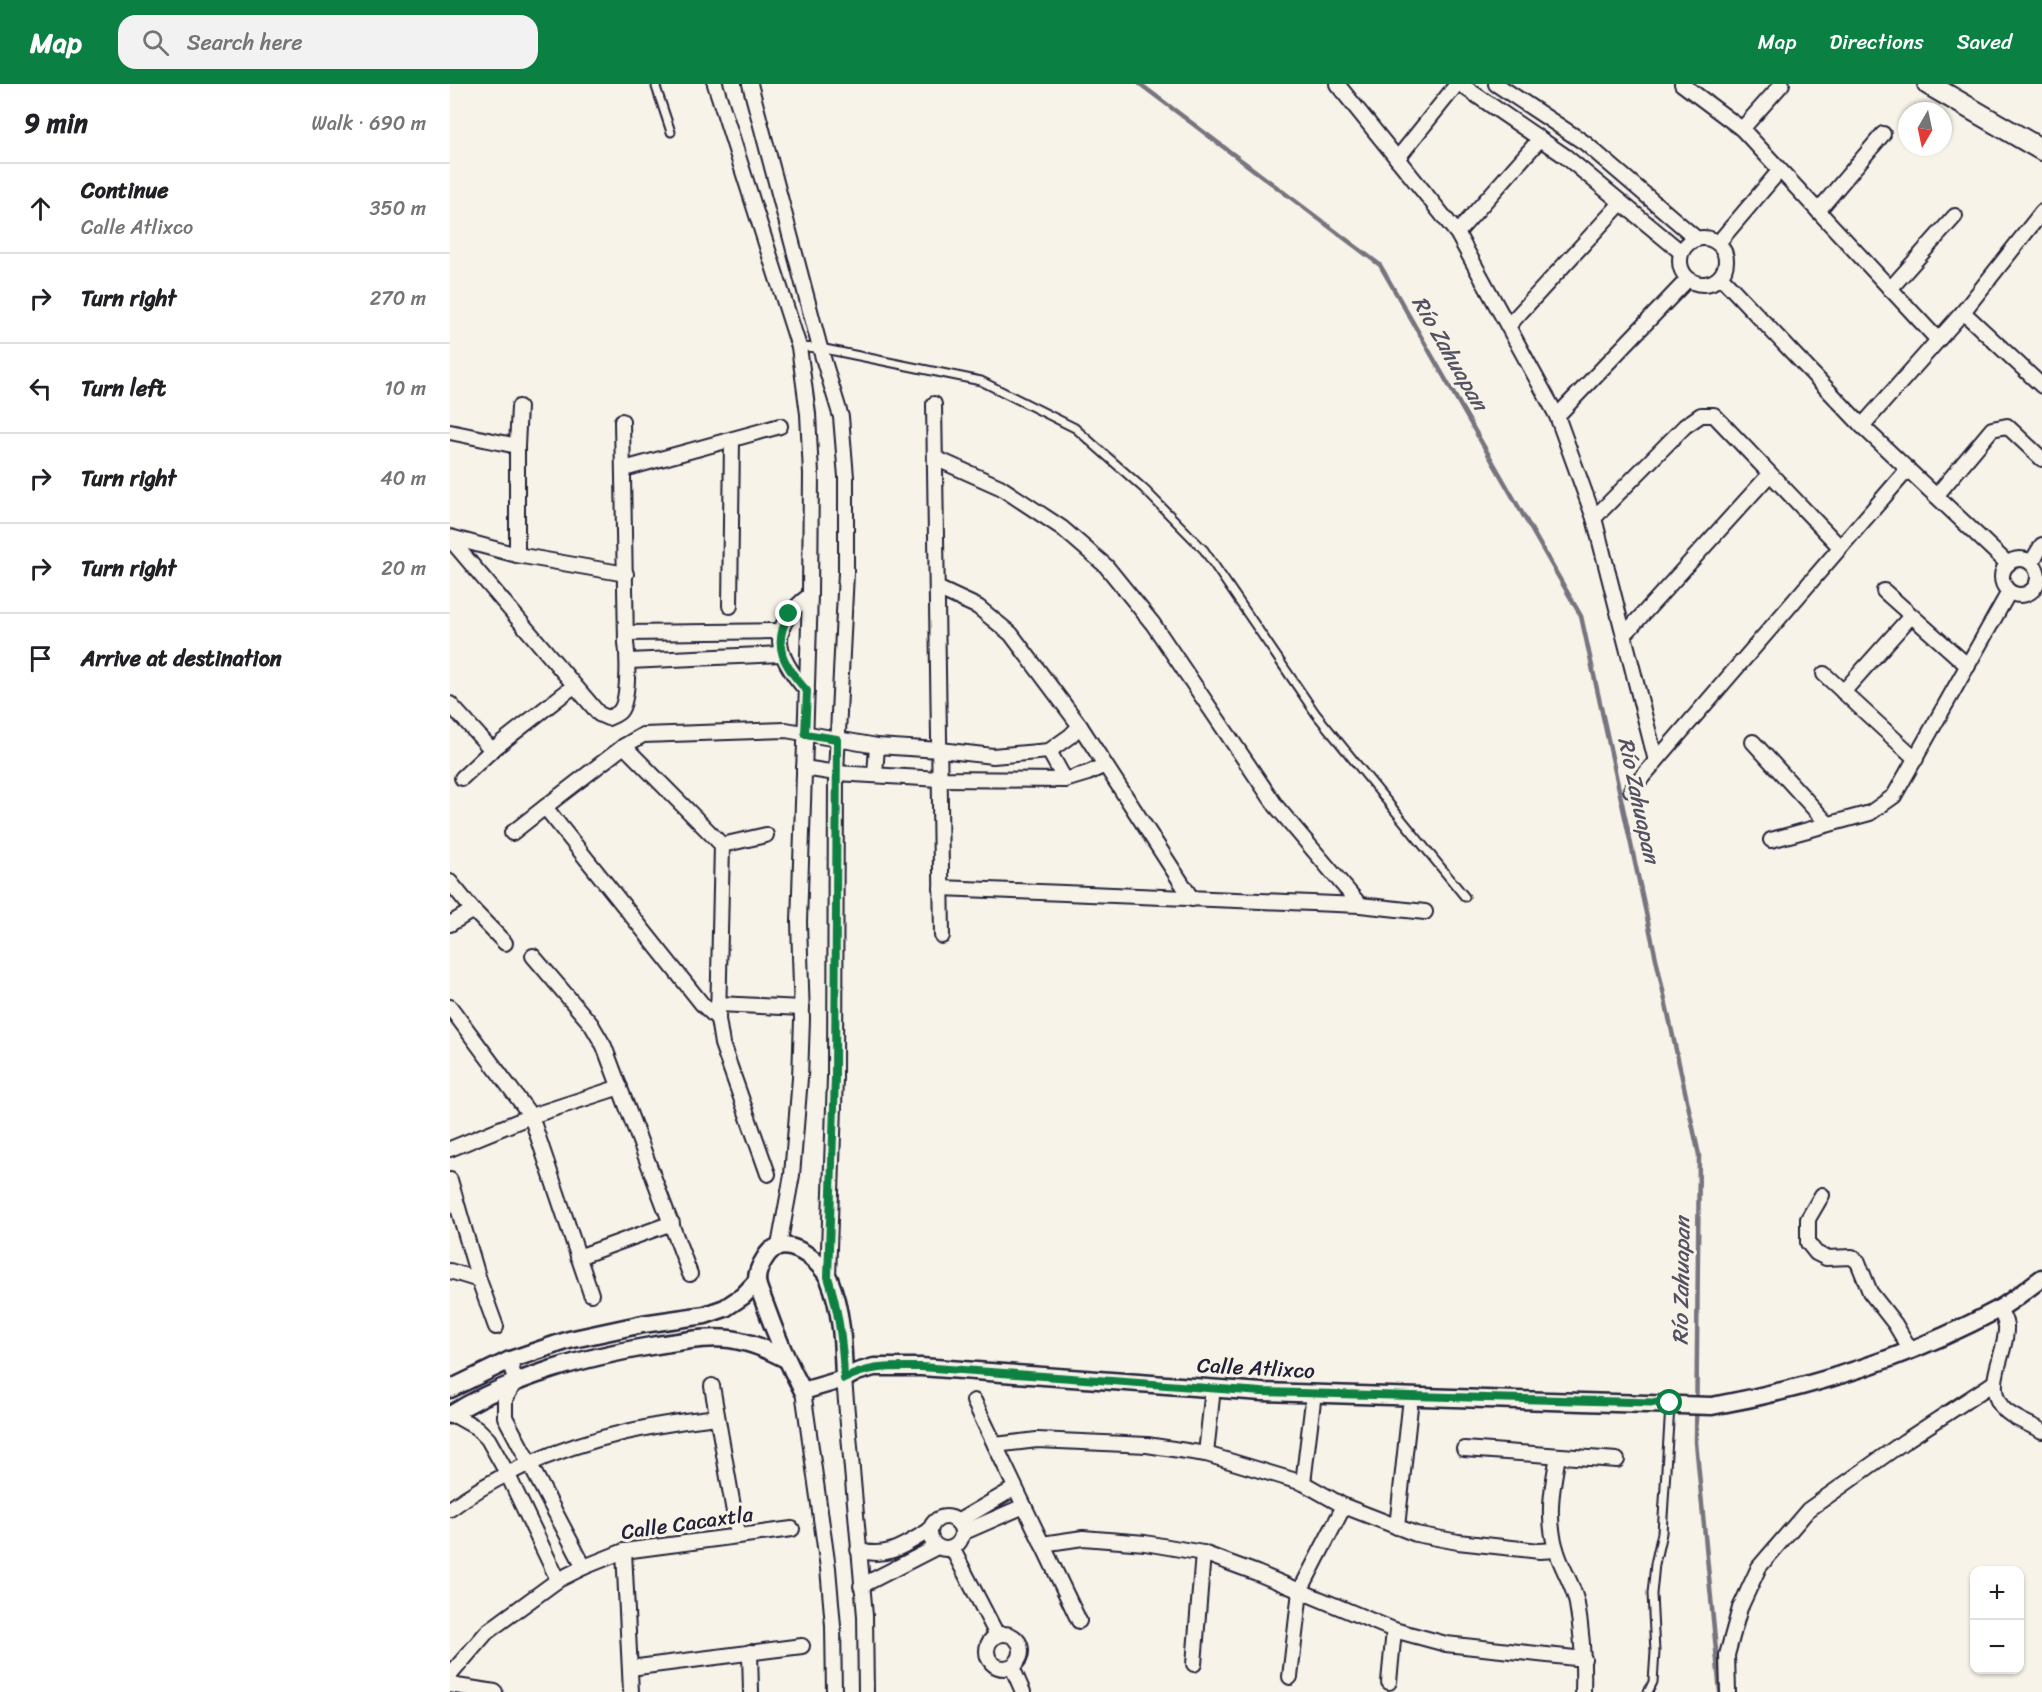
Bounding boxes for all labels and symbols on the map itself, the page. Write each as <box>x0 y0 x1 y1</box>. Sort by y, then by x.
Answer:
north arrow <box>1898 102 1952 156</box>
water label: Río Zahuapan <box>1401 288 1500 420</box>
route end <box>775 600 801 626</box>
water label: Río Zahuapan <box>1607 733 1672 869</box>
water label: Río Zahuapan <box>1660 1215 1702 1345</box>
street label: Calle Atlixco <box>1196 1346 1316 1390</box>
route start <box>1656 1389 1682 1415</box>
street label: Calle Cacaxtla <box>619 1495 756 1551</box>

